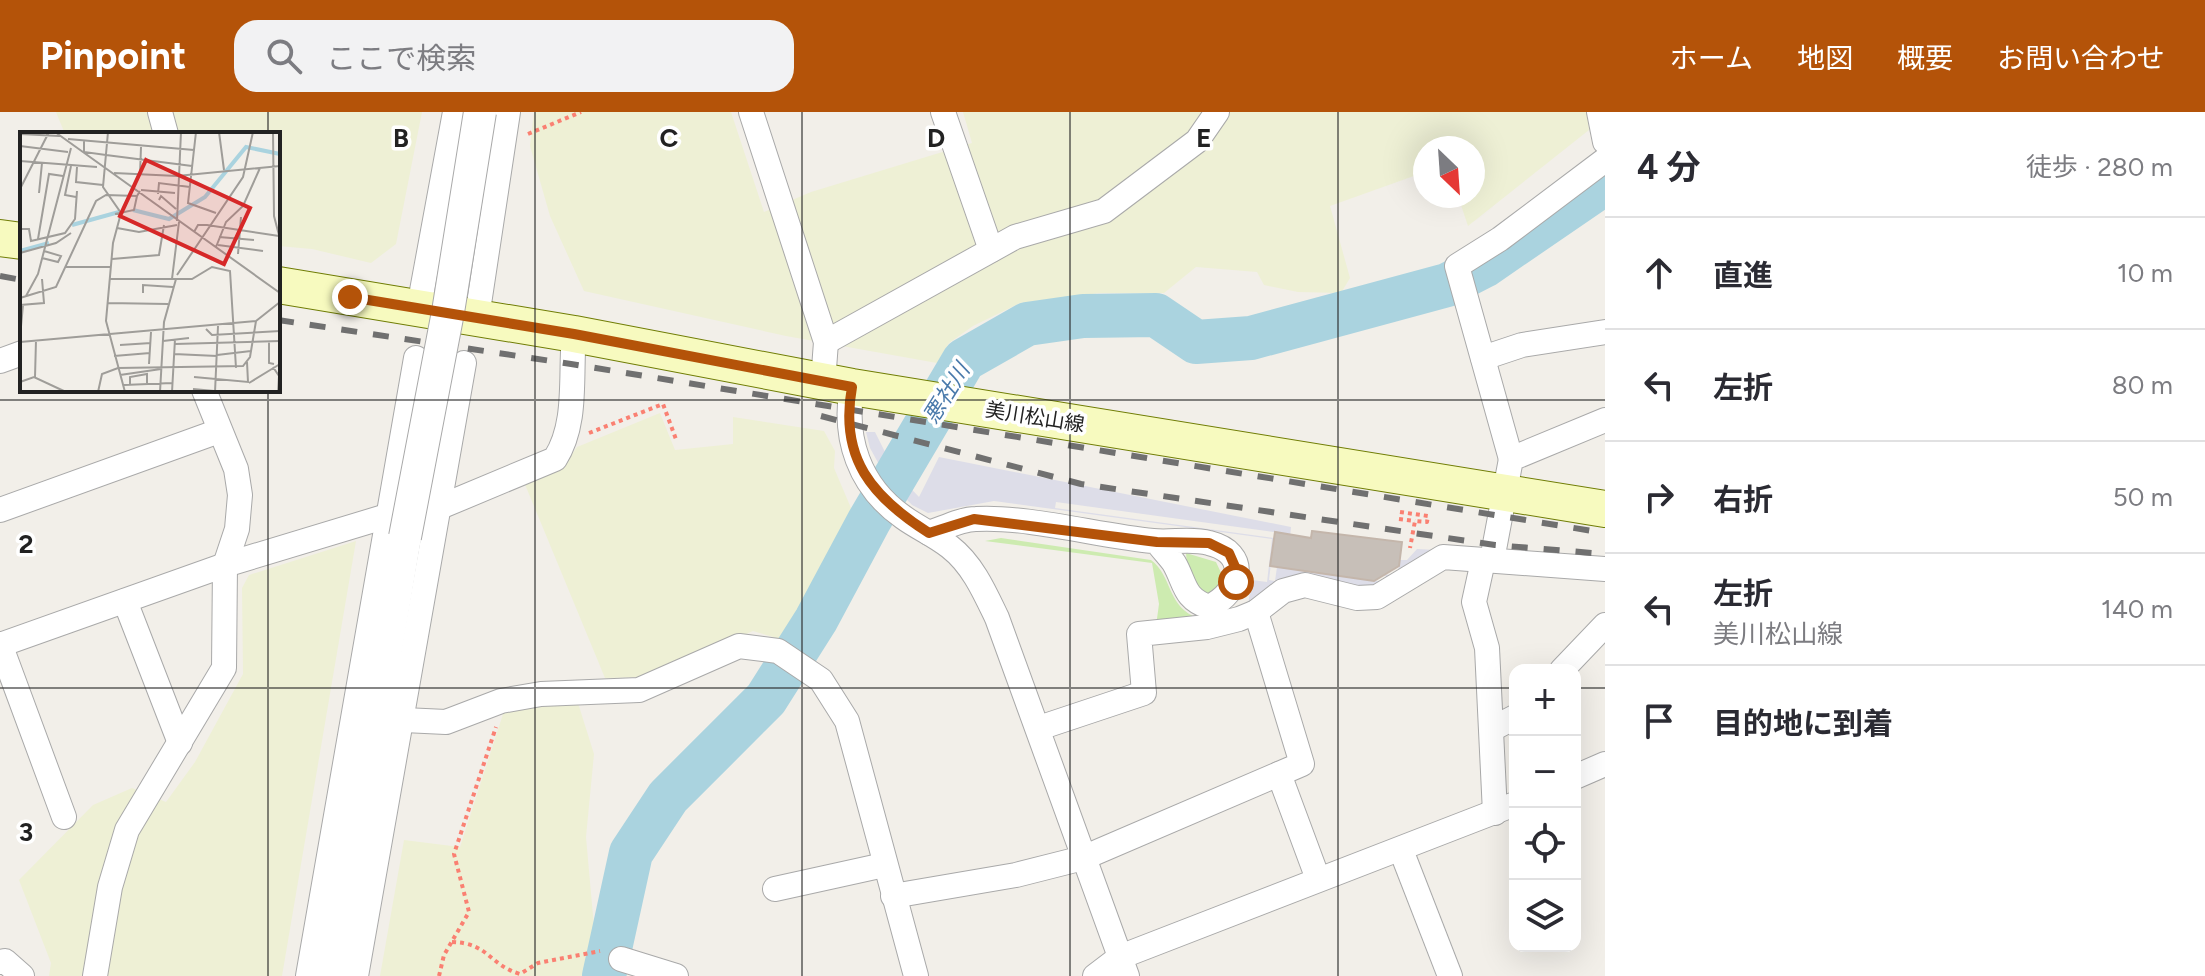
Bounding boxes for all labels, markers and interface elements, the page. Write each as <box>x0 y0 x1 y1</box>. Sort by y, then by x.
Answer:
search box <box>234 20 794 92</box>
text: Pinpoint <box>40 33 186 79</box>
icon: search <box>262 34 306 78</box>
text: ここで検索 <box>326 40 476 77</box>
text: ホーム <box>1670 41 1753 75</box>
text: 地図 <box>1797 41 1853 75</box>
text: 概要 <box>1897 41 1953 75</box>
text: お問い合わせ <box>1997 41 2165 75</box>
text: B <box>393 122 409 154</box>
text: C <box>660 122 679 154</box>
text: D <box>927 122 945 154</box>
text: E <box>1196 122 1212 154</box>
inset map <box>20 132 280 392</box>
north arrow <box>1413 136 1485 208</box>
text: 4 分 <box>1637 147 1701 188</box>
text: 徒歩 · 280 m <box>2026 151 2173 183</box>
icon: ahead <box>1637 251 1681 295</box>
text: 直進 <box>1713 257 1773 294</box>
text: 10 m <box>2117 257 2173 289</box>
route end <box>332 279 368 315</box>
water label: 悪社川 <box>917 356 976 428</box>
icon: left <box>1637 363 1681 407</box>
text: 左折 <box>1713 369 1773 406</box>
text: 80 m <box>2112 369 2173 401</box>
street label: 美川松山線 <box>984 397 1086 437</box>
icon: right <box>1637 475 1681 519</box>
text: 右折 <box>1713 481 1773 518</box>
text: 50 m <box>2113 481 2173 513</box>
text: 2 <box>18 528 34 560</box>
route start <box>1218 564 1254 600</box>
text: 左折 <box>1713 575 1773 612</box>
icon: left <box>1637 587 1681 631</box>
text: 140 m <box>2101 593 2173 625</box>
text: 美川松山線 <box>1713 618 1843 650</box>
map controls <box>1509 664 1581 952</box>
button: + <box>1509 664 1581 736</box>
icon: arrive <box>1637 699 1681 743</box>
text: 目的地に到着 <box>1713 705 1893 742</box>
button: − <box>1509 736 1581 808</box>
button: locate <box>1509 808 1581 880</box>
text: 3 <box>19 816 33 848</box>
button: layers <box>1509 880 1581 952</box>

